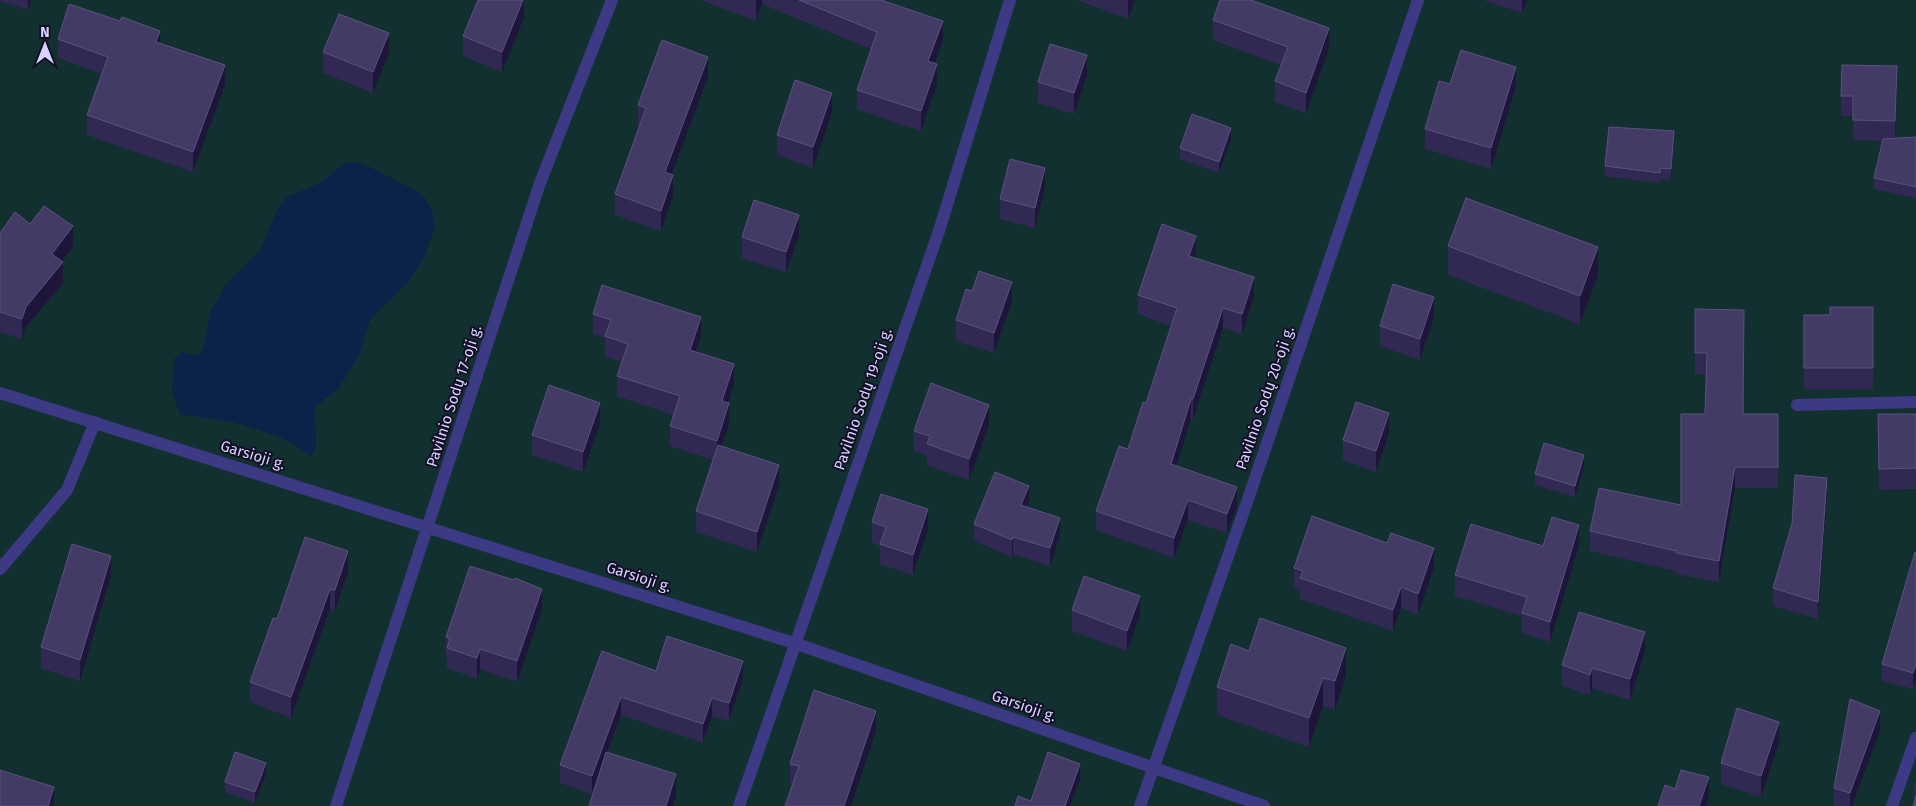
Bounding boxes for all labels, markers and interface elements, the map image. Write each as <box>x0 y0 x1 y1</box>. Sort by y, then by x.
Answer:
north arrow <box>20 20 70 70</box>
text: N <box>40 24 50 41</box>
street label: Pavilnio Sodų 17-oji g. <box>423 323 485 469</box>
street label: Pavilnio Sodų 20-oji g. <box>1232 324 1298 472</box>
street label: Pavilnio Sodų 19-oji g. <box>830 326 896 472</box>
street label: Garsioji g. <box>218 437 288 473</box>
street label: Garsioji g. <box>604 558 674 596</box>
street label: Garsioji g. <box>989 687 1059 725</box>

